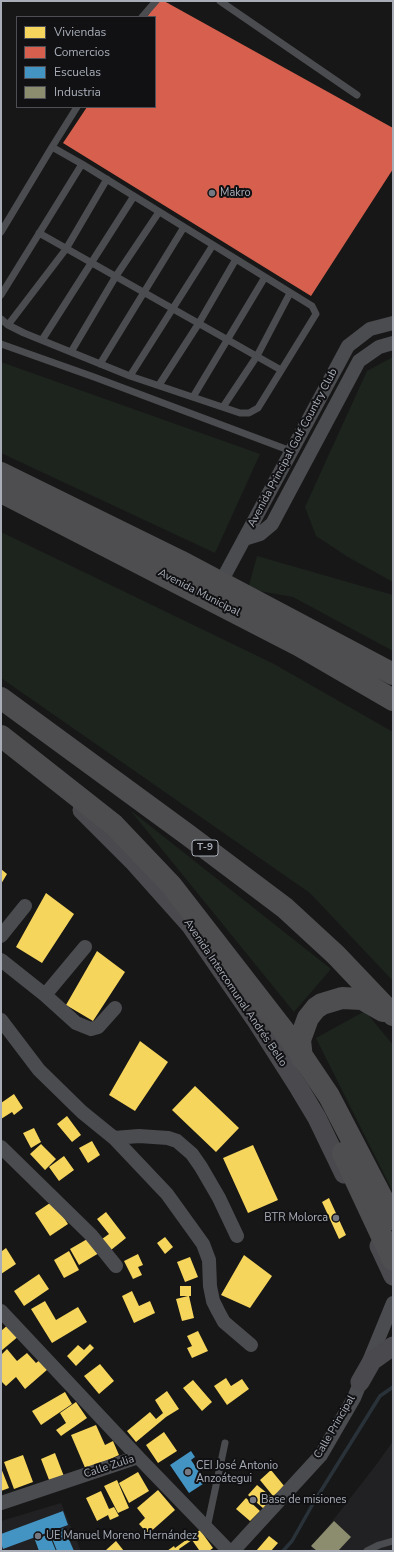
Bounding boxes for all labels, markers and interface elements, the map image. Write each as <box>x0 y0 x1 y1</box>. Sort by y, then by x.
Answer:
legend <box>16 16 156 108</box>
text: Viviendas <box>54 24 106 40</box>
text: Comercios <box>54 44 110 60</box>
text: Escuelas <box>54 64 101 80</box>
text: Industria <box>54 84 101 100</box>
place label: Makro <box>220 186 251 200</box>
marker: Makro <box>207 188 217 198</box>
street label: Avenida Principal Golf Country Club <box>245 366 341 530</box>
street label: Avenida Municipal <box>156 567 242 619</box>
road number: T-9 <box>192 840 218 856</box>
street label: Avenida Intercomunal Andrés Bello <box>181 917 289 1069</box>
place label: BTR Molorca <box>264 1211 328 1225</box>
marker: BTR Molorca <box>331 1213 341 1223</box>
street label: Calle Principal <box>312 1393 358 1461</box>
street label: Calle Zulia <box>82 1453 136 1481</box>
place label: CEI José Antonio Anzoátegui <box>196 1459 278 1485</box>
marker: CEI José Antonio Anzoátegui <box>183 1467 193 1477</box>
place label: Base de misiones <box>261 1493 347 1507</box>
marker: Base de misiones <box>248 1495 258 1505</box>
place label: UE Manuel Moreno Hernández <box>46 1529 197 1543</box>
marker: UE Manuel Moreno Hernández <box>33 1531 43 1541</box>

